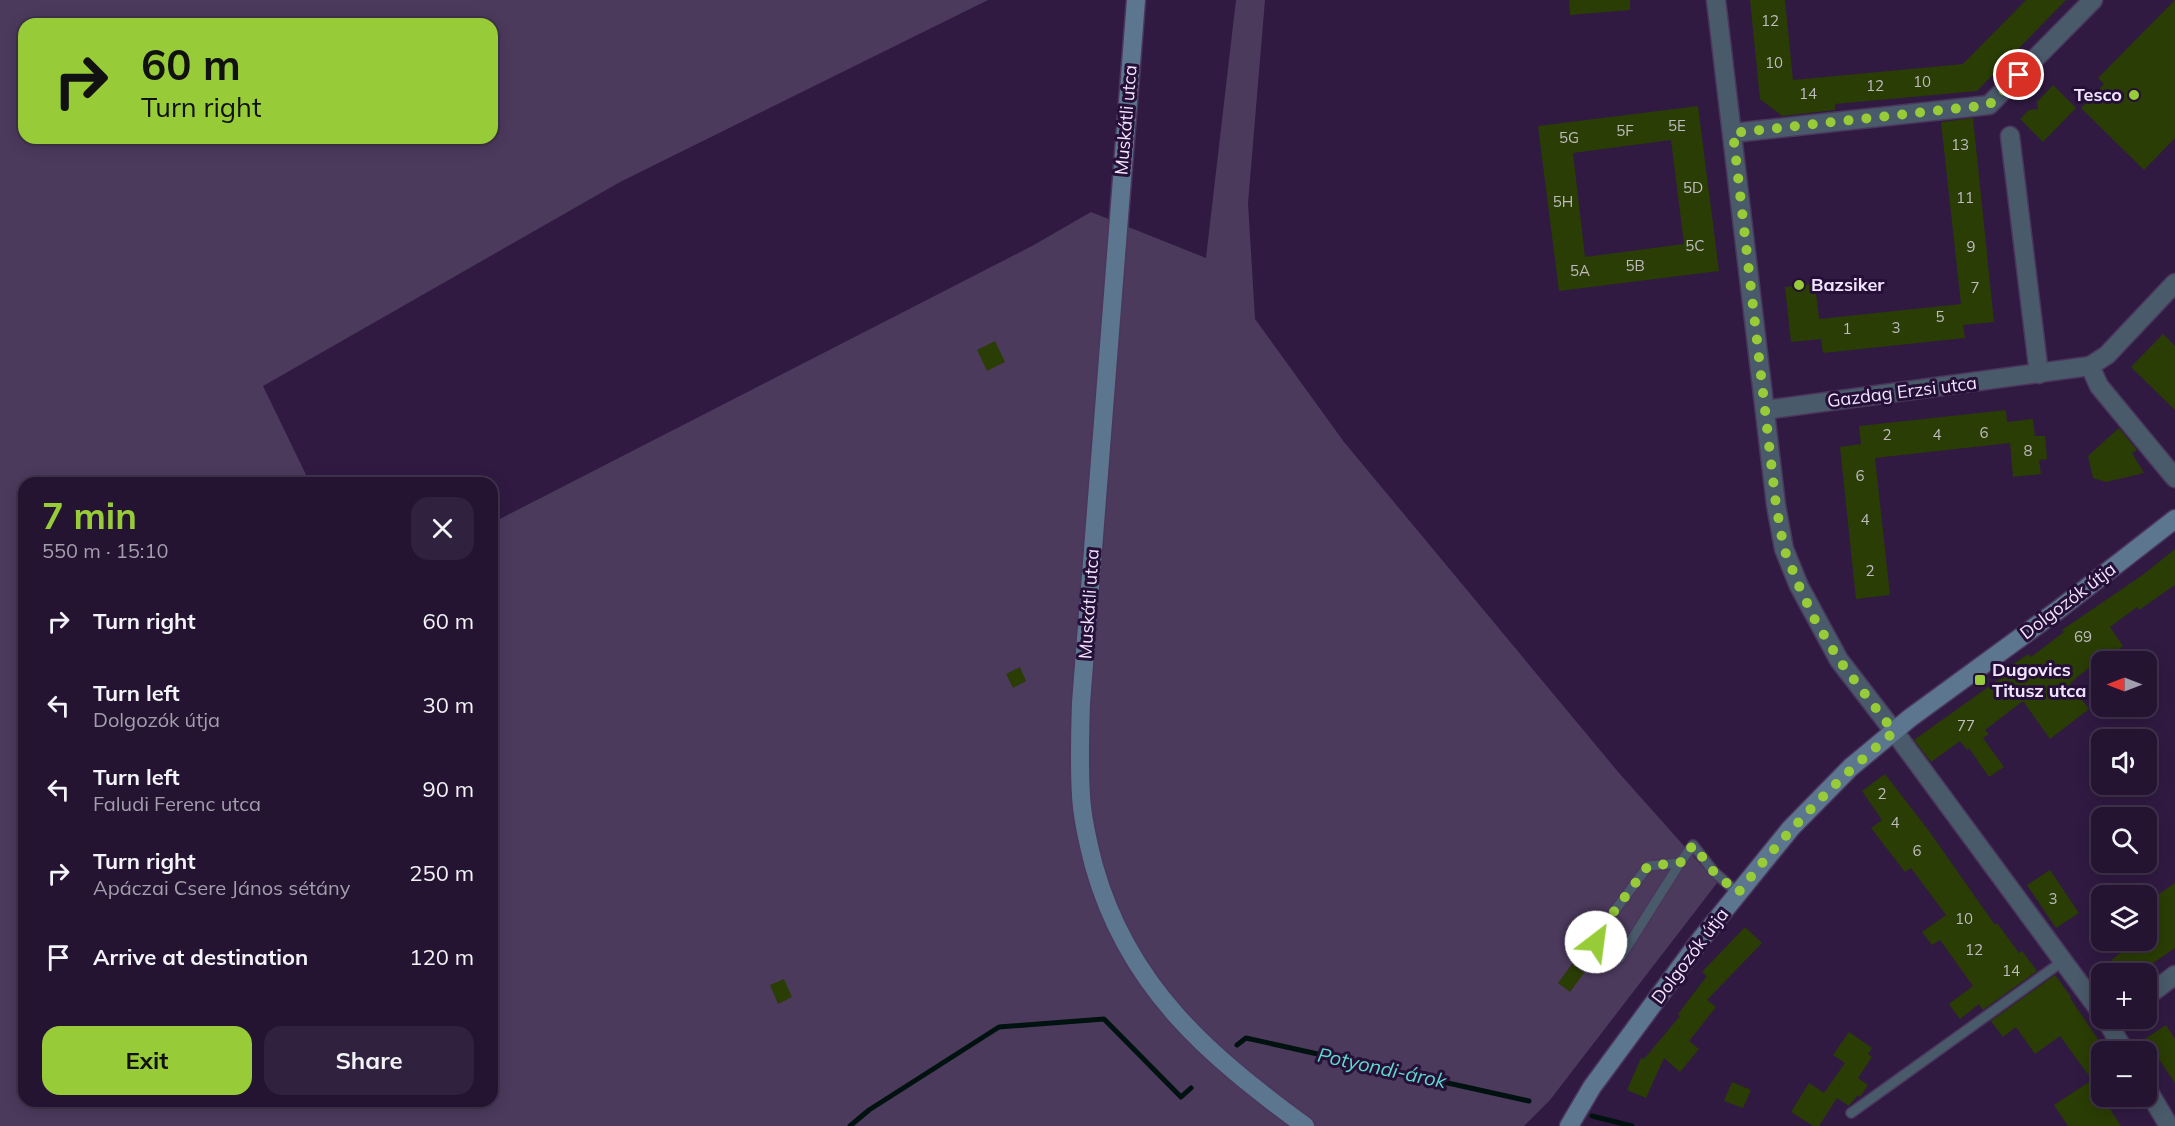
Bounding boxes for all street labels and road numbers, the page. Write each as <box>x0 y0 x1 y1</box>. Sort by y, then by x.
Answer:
street label: Muskátli utca <box>1109 64 1142 176</box>
street label: Gazdag Erzsi utca <box>1826 371 1978 412</box>
street label: Muskátli utca <box>1073 548 1104 660</box>
street label: Dolgozók útja <box>2015 557 2120 644</box>
street label: Dolgozók útja <box>1646 903 1733 1008</box>

